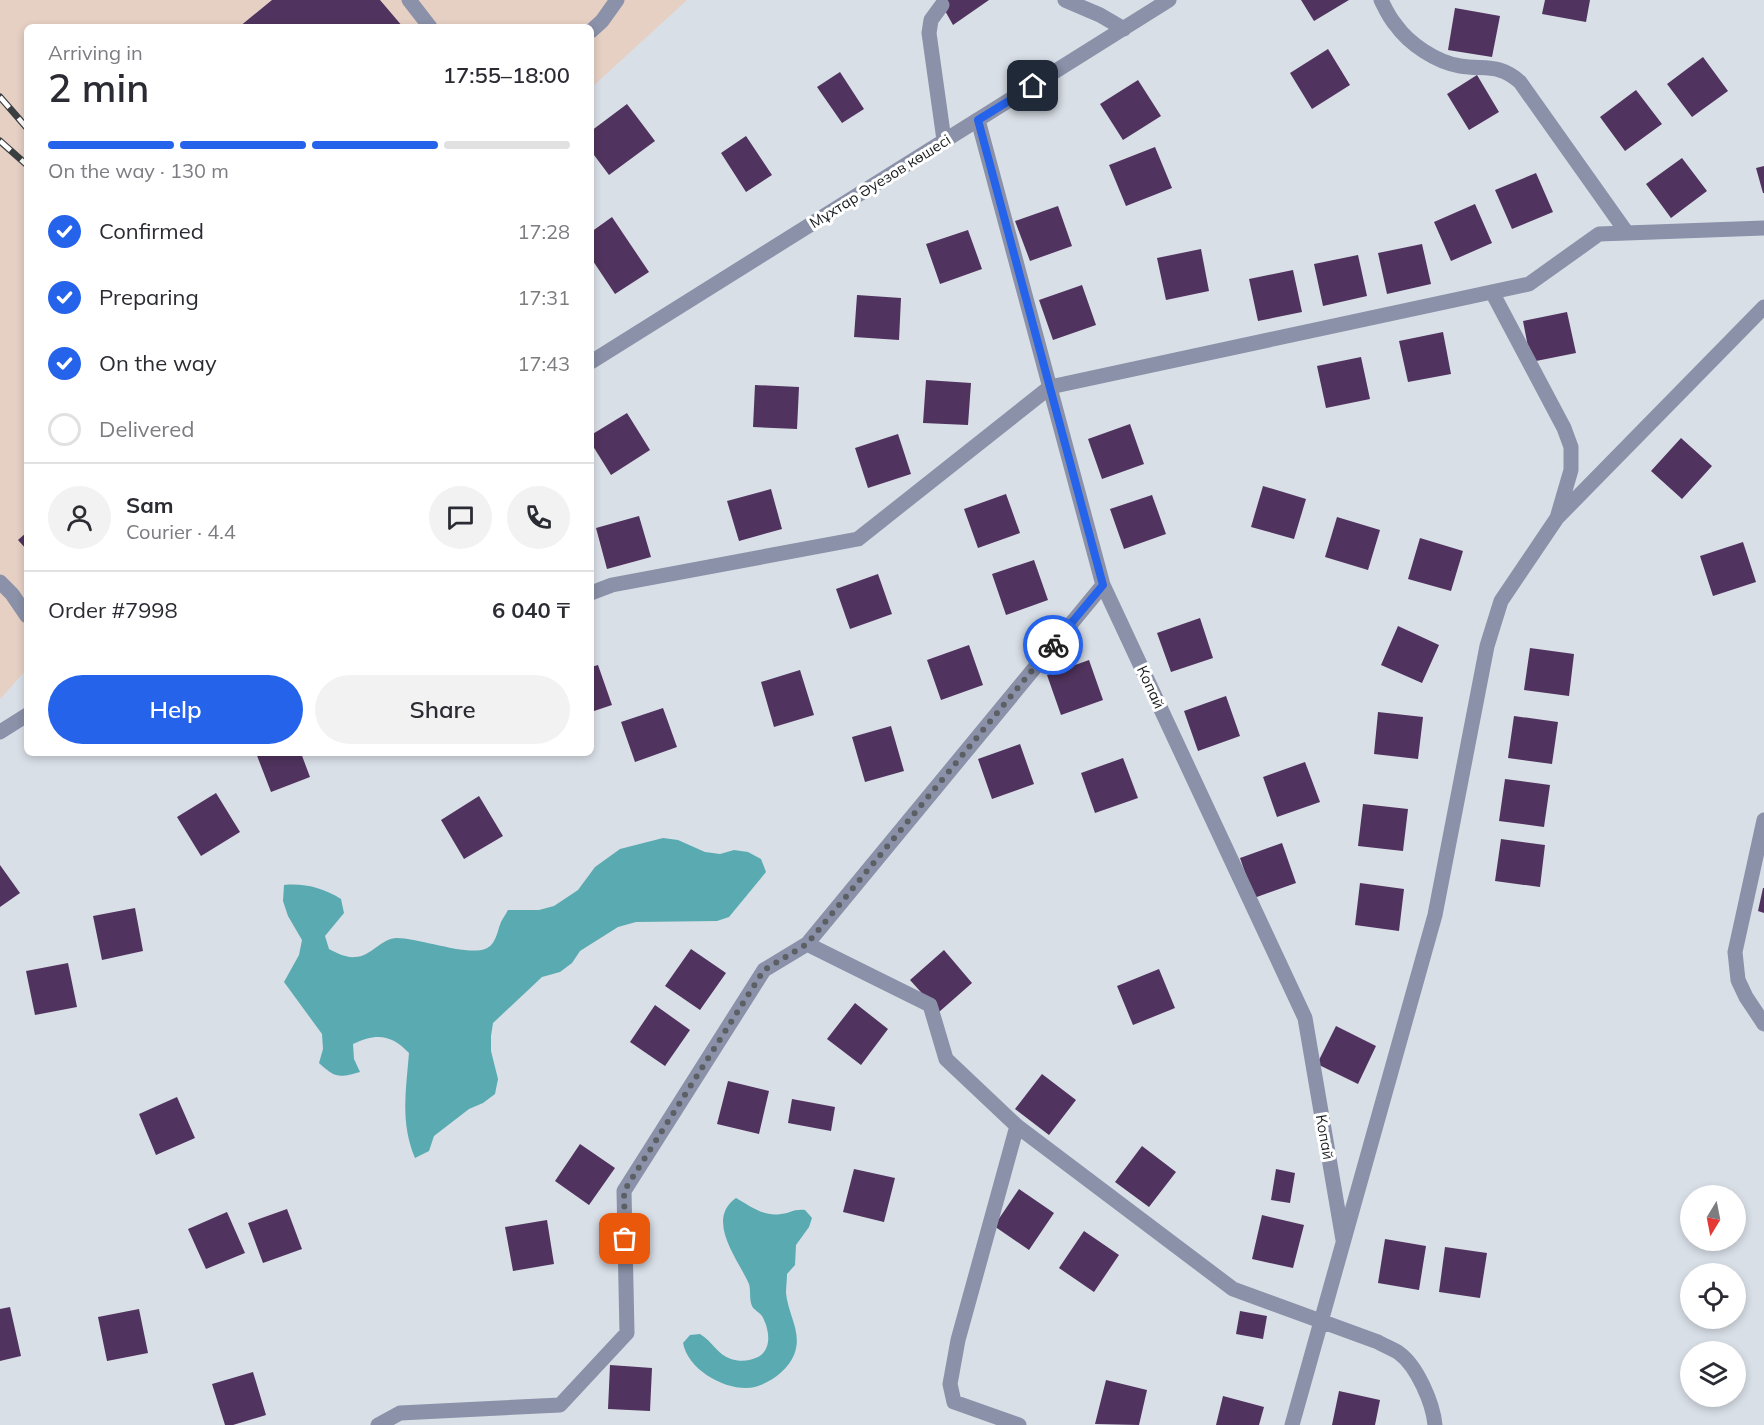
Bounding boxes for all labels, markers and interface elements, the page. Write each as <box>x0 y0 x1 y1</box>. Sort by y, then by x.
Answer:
text: Arriving in <box>48 40 143 65</box>
pin <box>1007 60 1058 111</box>
text: 17:55–18:00 <box>443 61 570 89</box>
text: 2 min <box>48 63 149 112</box>
icon: home <box>1016 69 1049 102</box>
street label: Мұхтар Әуезов көшесі <box>806 130 954 232</box>
text: On the way · 130 m <box>48 158 229 183</box>
icon: check <box>48 215 81 248</box>
text: Confirmed <box>99 217 204 245</box>
text: 17:28 <box>517 219 570 244</box>
icon: check <box>48 281 81 314</box>
text: Preparing <box>99 283 199 311</box>
text: 17:31 <box>517 285 570 310</box>
icon: check <box>48 347 81 380</box>
text: On the way <box>99 349 217 377</box>
text: 17:43 <box>517 351 570 376</box>
text: Delivered <box>99 415 194 443</box>
button: person <box>48 486 111 549</box>
button: chat <box>429 486 492 549</box>
button: phone <box>507 486 570 549</box>
text: Sam <box>126 491 174 519</box>
text: Courier · 4.4 <box>126 519 236 544</box>
text: Order #7998 <box>48 596 178 624</box>
text: 6 040 ₸ <box>492 596 570 624</box>
courier <box>1023 615 1083 675</box>
icon: bike <box>1037 629 1070 662</box>
street label: Копай <box>1133 662 1169 712</box>
button: Help <box>48 675 303 744</box>
button: Share <box>315 675 570 744</box>
street label: Копай <box>1312 1113 1338 1161</box>
north arrow <box>1680 1185 1746 1251</box>
map controls <box>1680 1185 1746 1407</box>
pin <box>599 1213 650 1264</box>
icon: bag <box>608 1222 641 1255</box>
button: locate <box>1680 1263 1746 1329</box>
button: layers <box>1680 1341 1746 1407</box>

